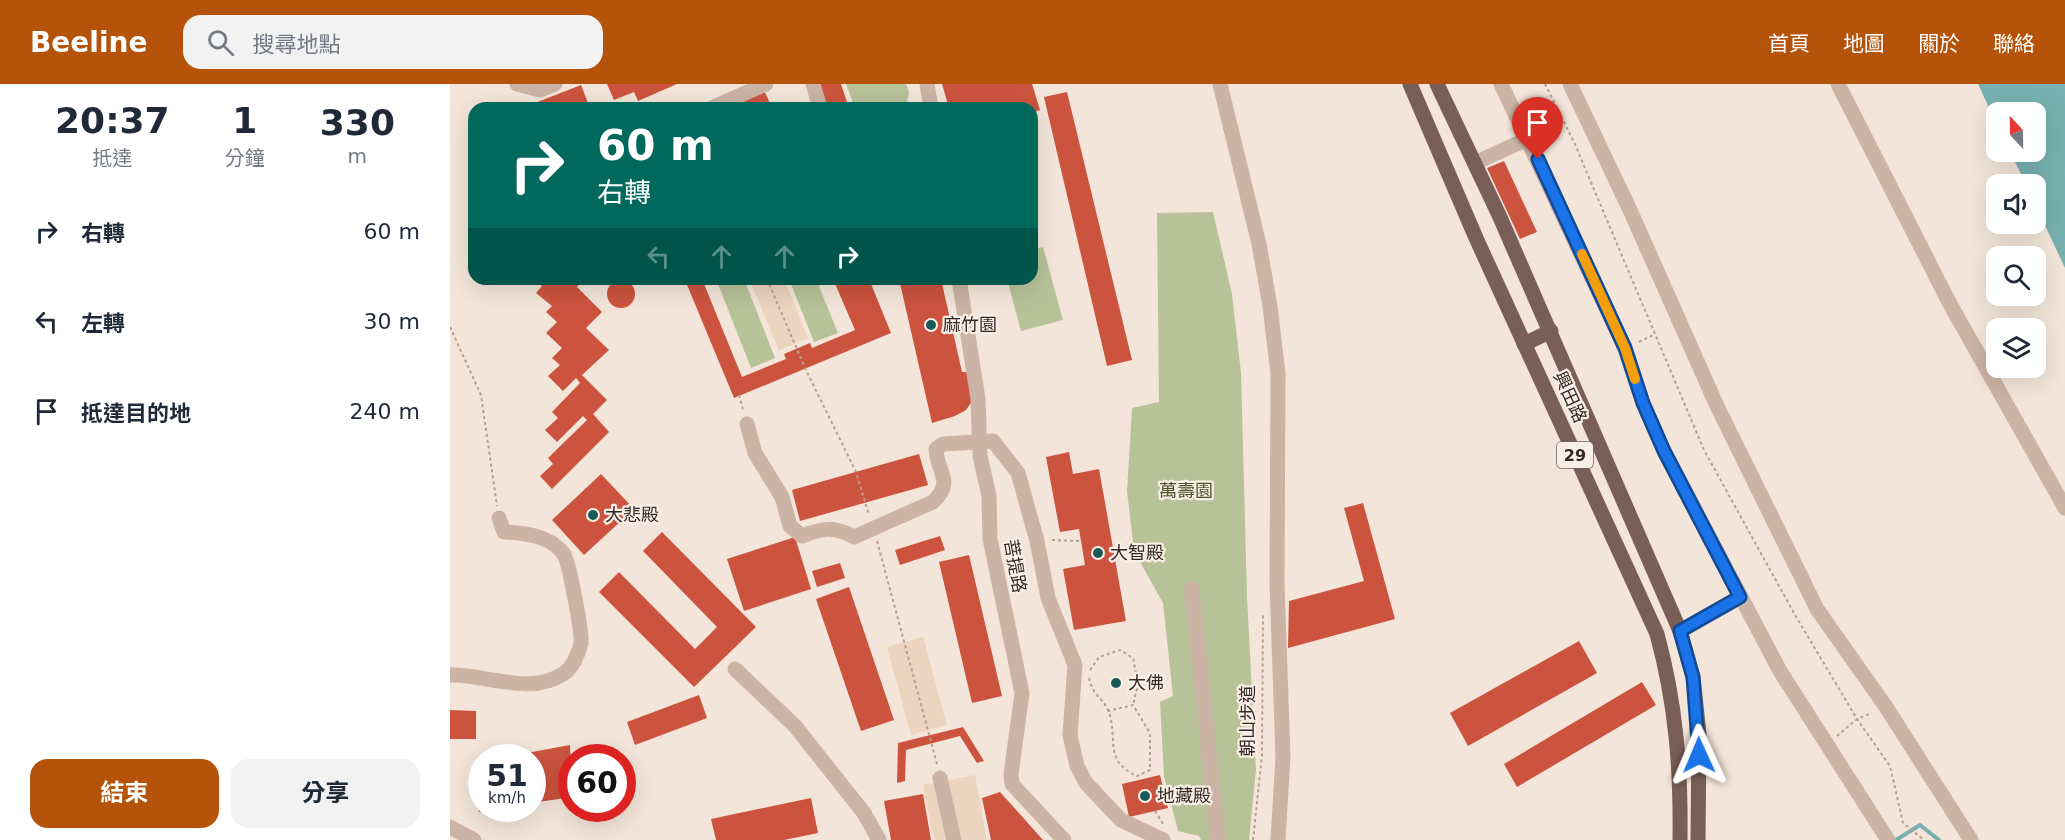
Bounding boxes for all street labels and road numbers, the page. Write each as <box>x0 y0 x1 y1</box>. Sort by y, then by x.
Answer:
street label: 興田路 <box>1550 368 1591 426</box>
road number: 29 <box>1557 442 1593 468</box>
street label: 菩提路 <box>1000 538 1031 594</box>
street label: 朝山步道 <box>1237 685 1258 757</box>

